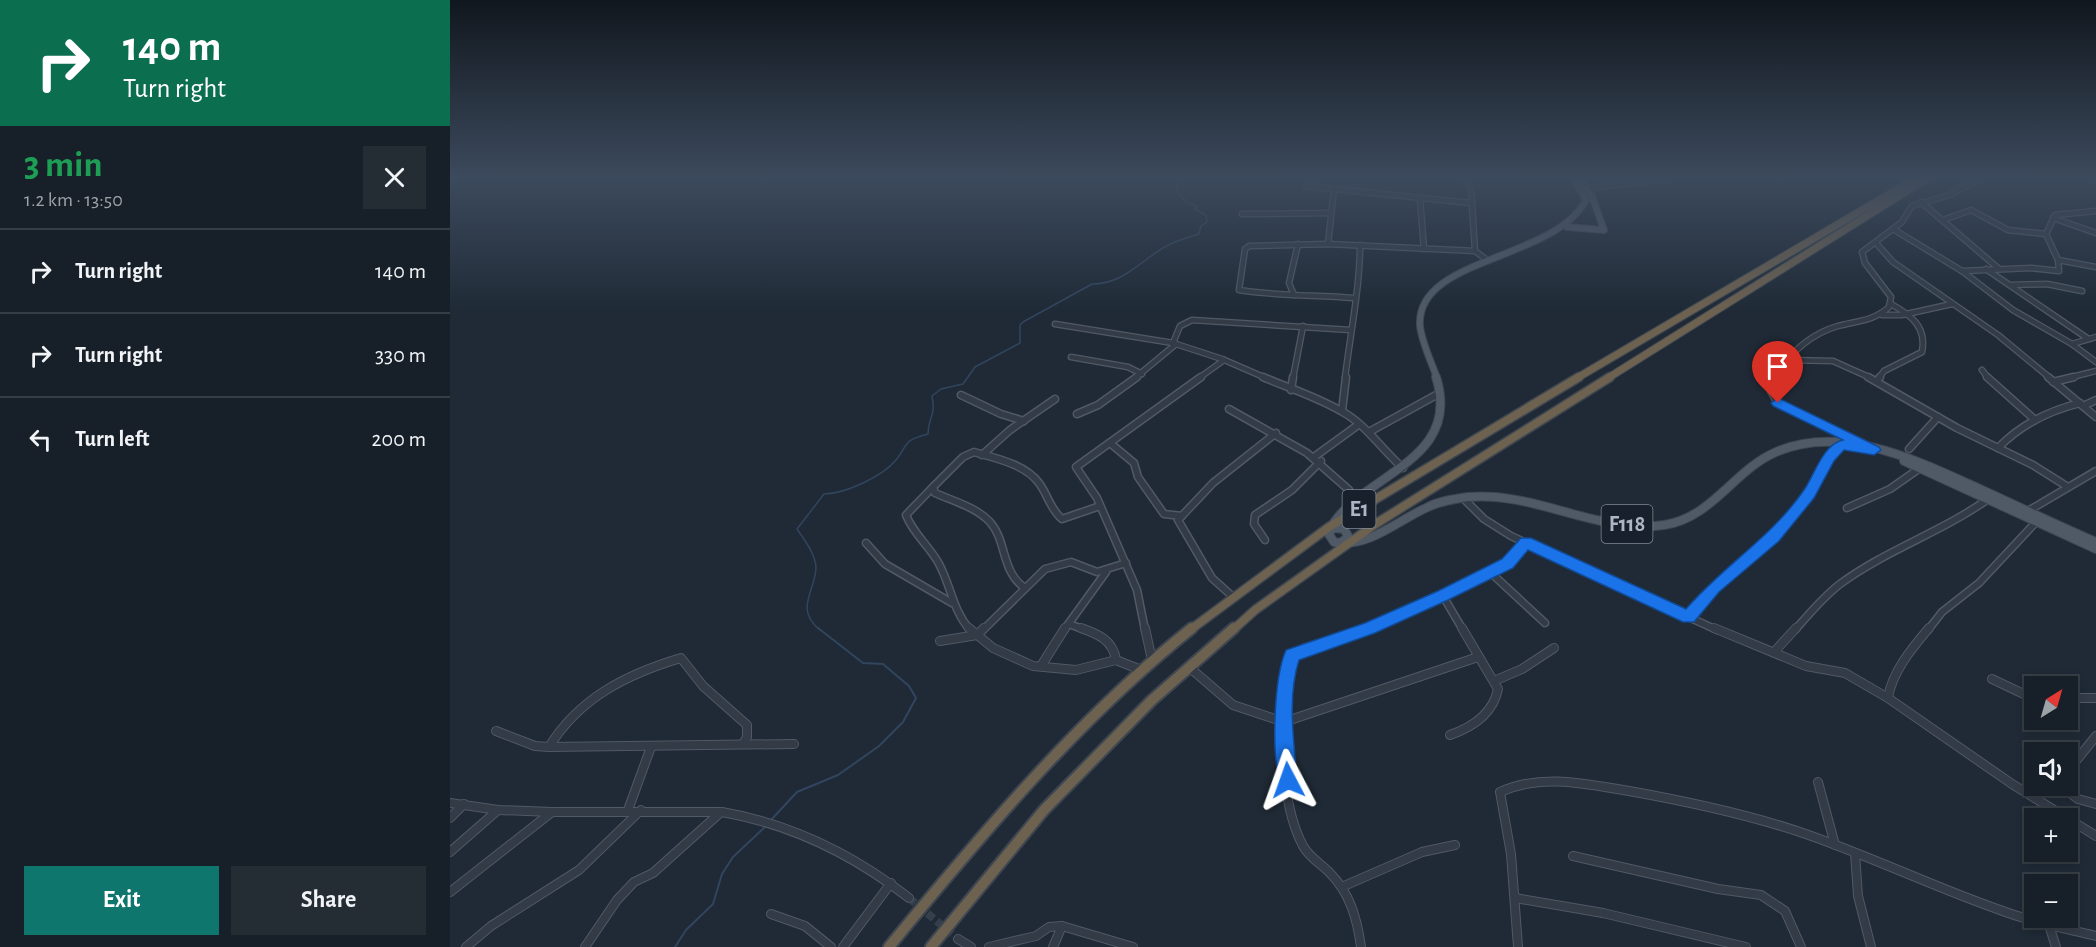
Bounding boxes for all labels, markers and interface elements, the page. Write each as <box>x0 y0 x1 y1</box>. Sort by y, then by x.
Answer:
icon: right <box>24 24 102 102</box>
text: 140 m <box>123 26 221 68</box>
text: Turn right <box>123 75 226 102</box>
button: close <box>363 146 426 209</box>
text: 3 min <box>24 147 102 183</box>
text: 1.2 km · 13:50 <box>24 190 123 210</box>
icon: right <box>24 255 57 288</box>
text: Turn right <box>75 260 162 282</box>
text: 140 m <box>375 260 426 282</box>
icon: right <box>24 339 57 372</box>
pin <box>1752 341 1803 403</box>
text: Turn right <box>75 344 162 366</box>
text: 330 m <box>375 344 426 366</box>
icon: arrive <box>1761 350 1794 383</box>
icon: left <box>24 423 57 456</box>
text: Turn left <box>75 428 149 450</box>
text: 200 m <box>372 428 426 450</box>
road number: E1 <box>1342 490 1376 528</box>
road number: F118 <box>1602 505 1652 543</box>
north arrow <box>2024 676 2078 730</box>
map controls <box>2024 676 2078 928</box>
button: sound <box>2024 742 2078 796</box>
position arrow <box>1256 748 1320 812</box>
button: + <box>2024 808 2078 862</box>
button: Exit <box>24 866 219 935</box>
button: Share <box>231 866 426 935</box>
button: − <box>2024 874 2078 928</box>

